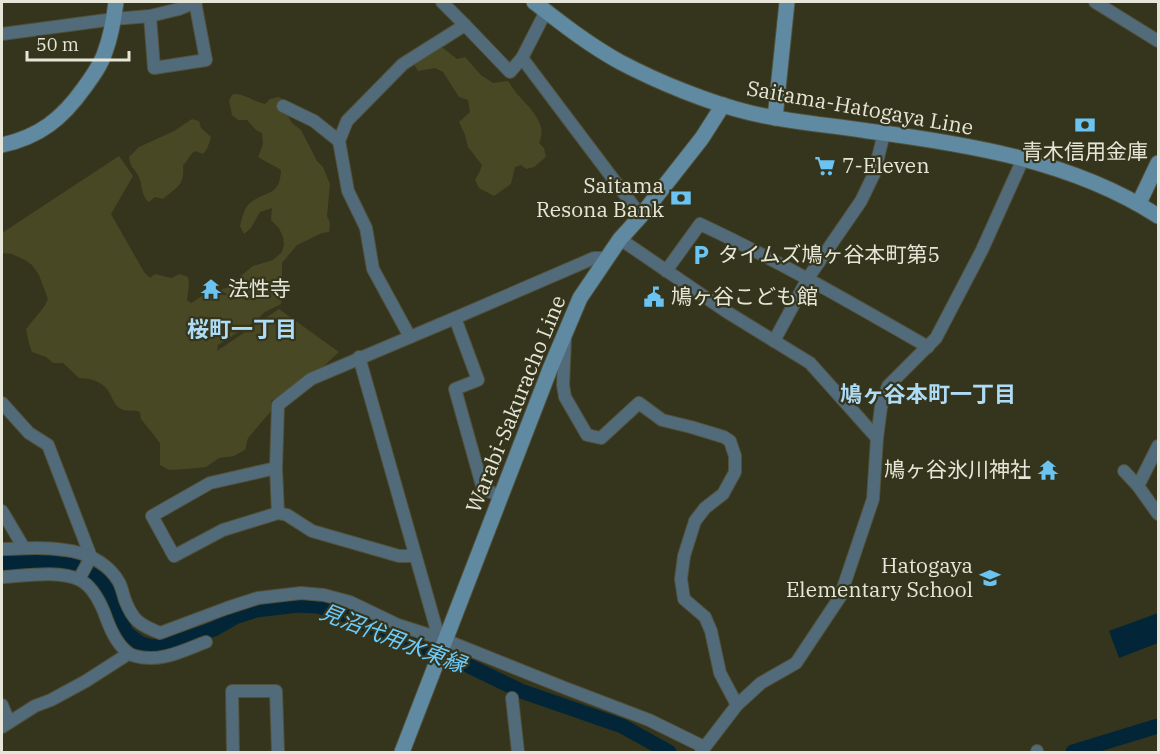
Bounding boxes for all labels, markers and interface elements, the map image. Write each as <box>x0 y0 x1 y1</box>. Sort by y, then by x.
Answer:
scale bar <box>27 24 129 62</box>
text: 50 m <box>36 33 79 56</box>
street label: Saitama-Hatogaya Line <box>745 73 976 141</box>
bank icon: 青木信用金庫 <box>1073 113 1097 137</box>
place label: 青木信用金庫 <box>1022 137 1148 165</box>
place label: 7-Eleven <box>842 151 930 179</box>
supermarket icon: 7-Eleven <box>813 154 837 178</box>
place label: Saitama Resona Bank <box>536 171 665 223</box>
bank icon: Saitama Resona Bank <box>669 186 693 210</box>
place label: タイムズ鳩ヶ谷本町第5 <box>718 240 940 268</box>
parking icon: タイムズ鳩ヶ谷本町第5 <box>689 243 713 267</box>
place label: 法性寺 <box>228 274 291 302</box>
temple icon: 法性寺 <box>199 277 223 301</box>
place label: 鳩ヶ谷こども館 <box>671 282 818 310</box>
public building icon: 鳩ヶ谷こども館 <box>642 285 666 309</box>
street label: Warabi-Sakuracho Line <box>459 291 572 516</box>
district label: 桜町一丁目 <box>187 314 297 343</box>
district label: 鳩ヶ谷本町一丁目 <box>840 379 1016 408</box>
place label: 鳩ヶ谷氷川神社 <box>884 455 1031 483</box>
temple icon: 鳩ヶ谷氷川神社 <box>1036 458 1060 482</box>
place label: Hatogaya Elementary School <box>786 551 973 603</box>
school or university icon: Hatogaya Elementary School <box>978 566 1002 590</box>
water label: 見沼代用水東縁 <box>316 596 473 680</box>

